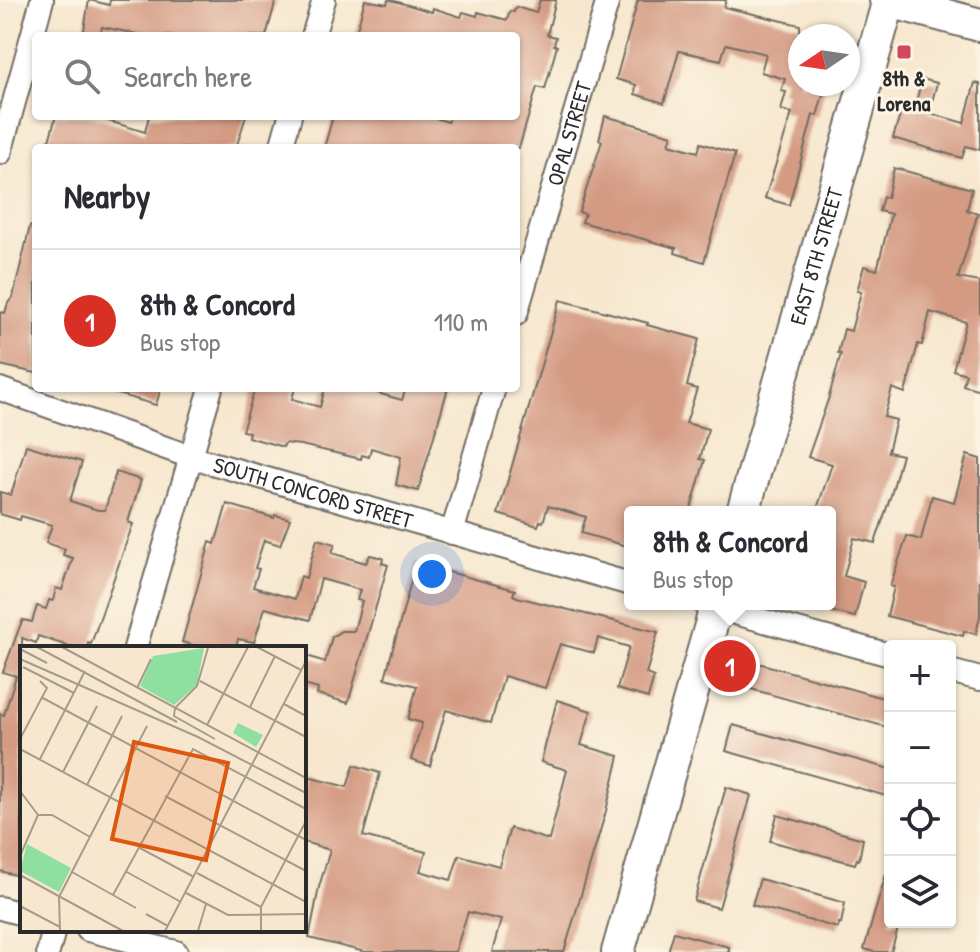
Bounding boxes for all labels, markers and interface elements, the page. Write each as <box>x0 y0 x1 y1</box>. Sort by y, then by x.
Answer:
north arrow <box>788 24 860 96</box>
search box <box>32 32 520 120</box>
marker: 8th & Lorena <box>895 43 913 61</box>
icon: search <box>60 54 104 98</box>
text: Search here <box>124 56 252 96</box>
place label: 8th & Lorena <box>878 63 931 118</box>
street label: OPAL STREET <box>539 77 598 189</box>
text: Nearby <box>64 173 150 219</box>
street label: EAST 8TH STREET <box>782 183 850 328</box>
text: 8th & Concord <box>140 284 295 324</box>
text: 1 <box>85 304 95 339</box>
text: 110 m <box>434 304 488 339</box>
text: Bus stop <box>140 324 220 359</box>
street label: SOUTH CONCORD STREET <box>210 449 417 536</box>
popup <box>624 506 836 610</box>
text: 8th & Concord <box>653 521 807 561</box>
your location <box>412 554 452 594</box>
text: Bus stop <box>653 561 733 596</box>
pin: 1 <box>704 636 756 696</box>
map controls <box>884 640 956 928</box>
button: + <box>884 640 956 712</box>
inset map <box>20 646 306 932</box>
button: − <box>884 712 956 784</box>
button: locate <box>884 784 956 856</box>
button: layers <box>884 856 956 928</box>

